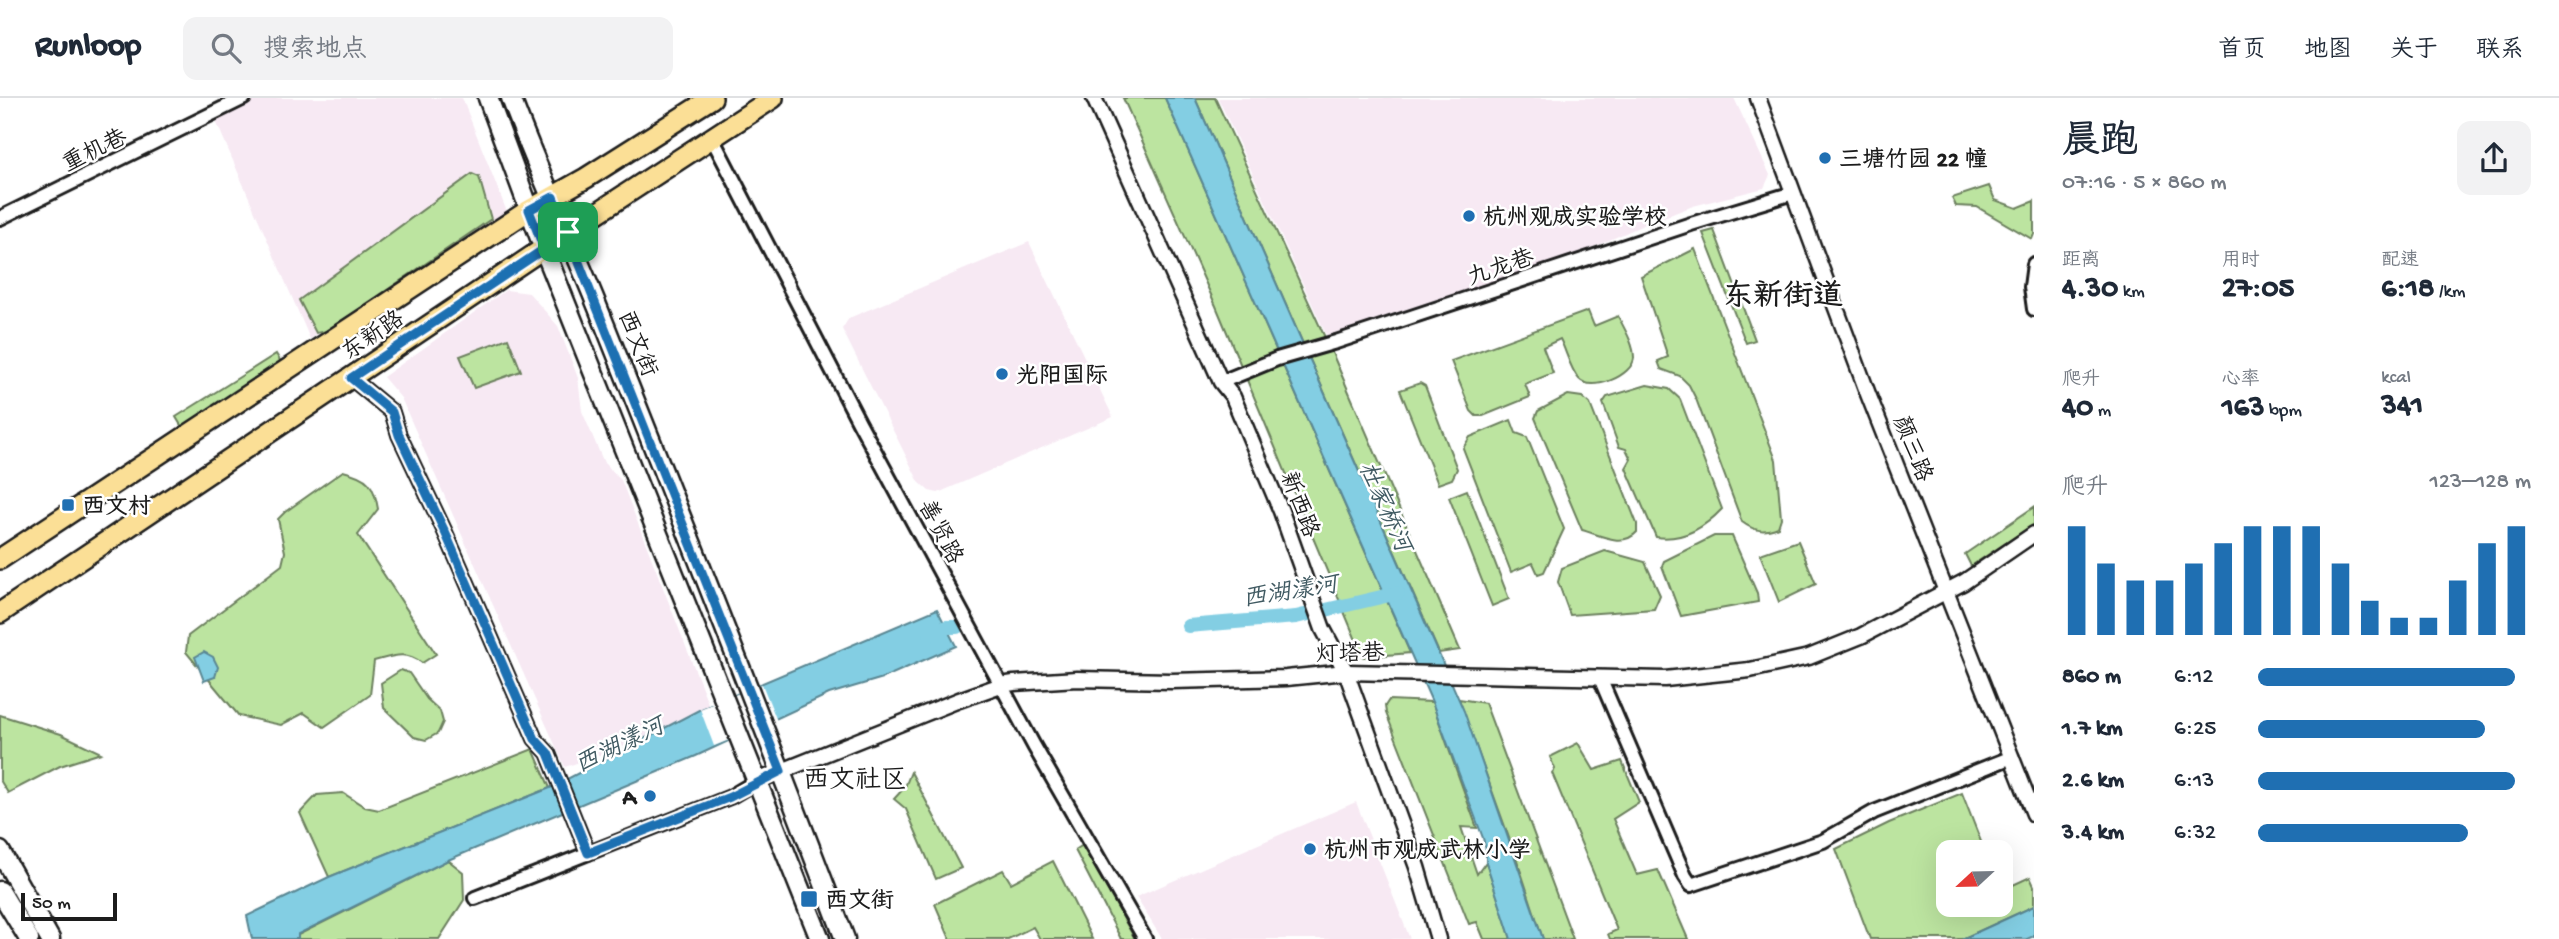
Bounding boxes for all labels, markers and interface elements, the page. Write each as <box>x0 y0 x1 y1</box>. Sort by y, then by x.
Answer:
search box <box>183 17 673 80</box>
text: Runloop <box>35 29 141 67</box>
icon: search <box>207 29 245 67</box>
text: 搜索地点 <box>263 36 367 67</box>
text: 首页 <box>2218 37 2266 66</box>
text: 地图 <box>2304 37 2352 66</box>
text: 关于 <box>2390 37 2438 66</box>
text: 联系 <box>2476 37 2524 66</box>
button: share <box>2457 121 2531 195</box>
text: 晨跑 <box>2062 122 2138 166</box>
street label: 重机巷 <box>58 124 133 179</box>
place label: 三塘竹园 22 幢 <box>1839 147 1987 175</box>
marker: 三塘竹园 22 幢 <box>1817 150 1833 166</box>
text: 07:16 · 5 × 860 m <box>2062 170 2227 197</box>
pin <box>538 202 598 262</box>
place label: 杭州观成实验学校 <box>1483 205 1667 233</box>
marker: 杭州观成实验学校 <box>1461 208 1477 224</box>
icon: arrive <box>549 213 587 251</box>
street label: 九龙巷 <box>1464 244 1539 293</box>
text: 距离 <box>2062 250 2100 273</box>
text: 用时 <box>2222 250 2260 273</box>
text: 配速 <box>2381 250 2419 273</box>
text: 4.30 <box>2062 273 2118 308</box>
text: 27:05 <box>2222 273 2294 308</box>
text: 6:18 <box>2381 273 2435 308</box>
district label: 东新街道 <box>1723 279 1843 316</box>
text: km <box>2118 281 2145 304</box>
text: /km <box>2435 281 2466 304</box>
street label: 东新路 <box>337 306 410 367</box>
street label: 西文街 <box>610 307 662 381</box>
place label: 光阳国际 <box>1016 363 1108 391</box>
marker: 光阳国际 <box>994 366 1010 382</box>
text: kcal <box>2381 367 2411 390</box>
text: 爬升 <box>2062 369 2100 392</box>
text: 心率 <box>2222 369 2260 392</box>
text: 341 <box>2381 390 2423 425</box>
text: 40 <box>2062 392 2093 427</box>
text: 163 <box>2222 392 2265 427</box>
text: m <box>2093 400 2111 423</box>
text: bpm <box>2265 400 2302 423</box>
street label: 颜三路 <box>1885 412 1937 486</box>
water label: 杜家桥河 <box>1350 457 1418 561</box>
street label: 新西路 <box>1273 468 1324 542</box>
text: 123–128 m <box>2429 469 2531 496</box>
text: 爬升 <box>2062 475 2108 502</box>
place label: 西文村 <box>82 494 151 522</box>
street label: 善贤路 <box>911 495 968 569</box>
marker: 西文村 <box>60 497 76 513</box>
water label: 西湖漾河 <box>1241 570 1344 615</box>
street label: 灯塔巷 <box>1315 640 1386 670</box>
text: 860 m <box>2062 664 2121 691</box>
text: 6:12 <box>2174 664 2213 691</box>
water label: 西湖漾河 <box>571 710 674 781</box>
text: 1.7 km <box>2062 716 2123 743</box>
text: 6:25 <box>2174 716 2216 743</box>
district label: 西文社区 <box>803 766 907 798</box>
text: 2.6 km <box>2062 768 2124 795</box>
text: 6:13 <box>2174 768 2214 795</box>
place label: A <box>621 786 637 813</box>
marker: A <box>642 788 658 804</box>
text: 3.4 km <box>2062 820 2124 847</box>
text: 6:32 <box>2174 820 2216 847</box>
place label: 杭州市观成武林小学 <box>1324 837 1531 866</box>
north arrow <box>1936 840 2012 917</box>
map controls <box>1936 840 2013 917</box>
marker: 杭州市观成武林小学 <box>1302 841 1318 857</box>
place label: 西文街 <box>825 888 894 916</box>
marker: 西文街 <box>799 889 819 909</box>
scale bar <box>21 890 117 922</box>
text: 50 m <box>32 893 71 916</box>

